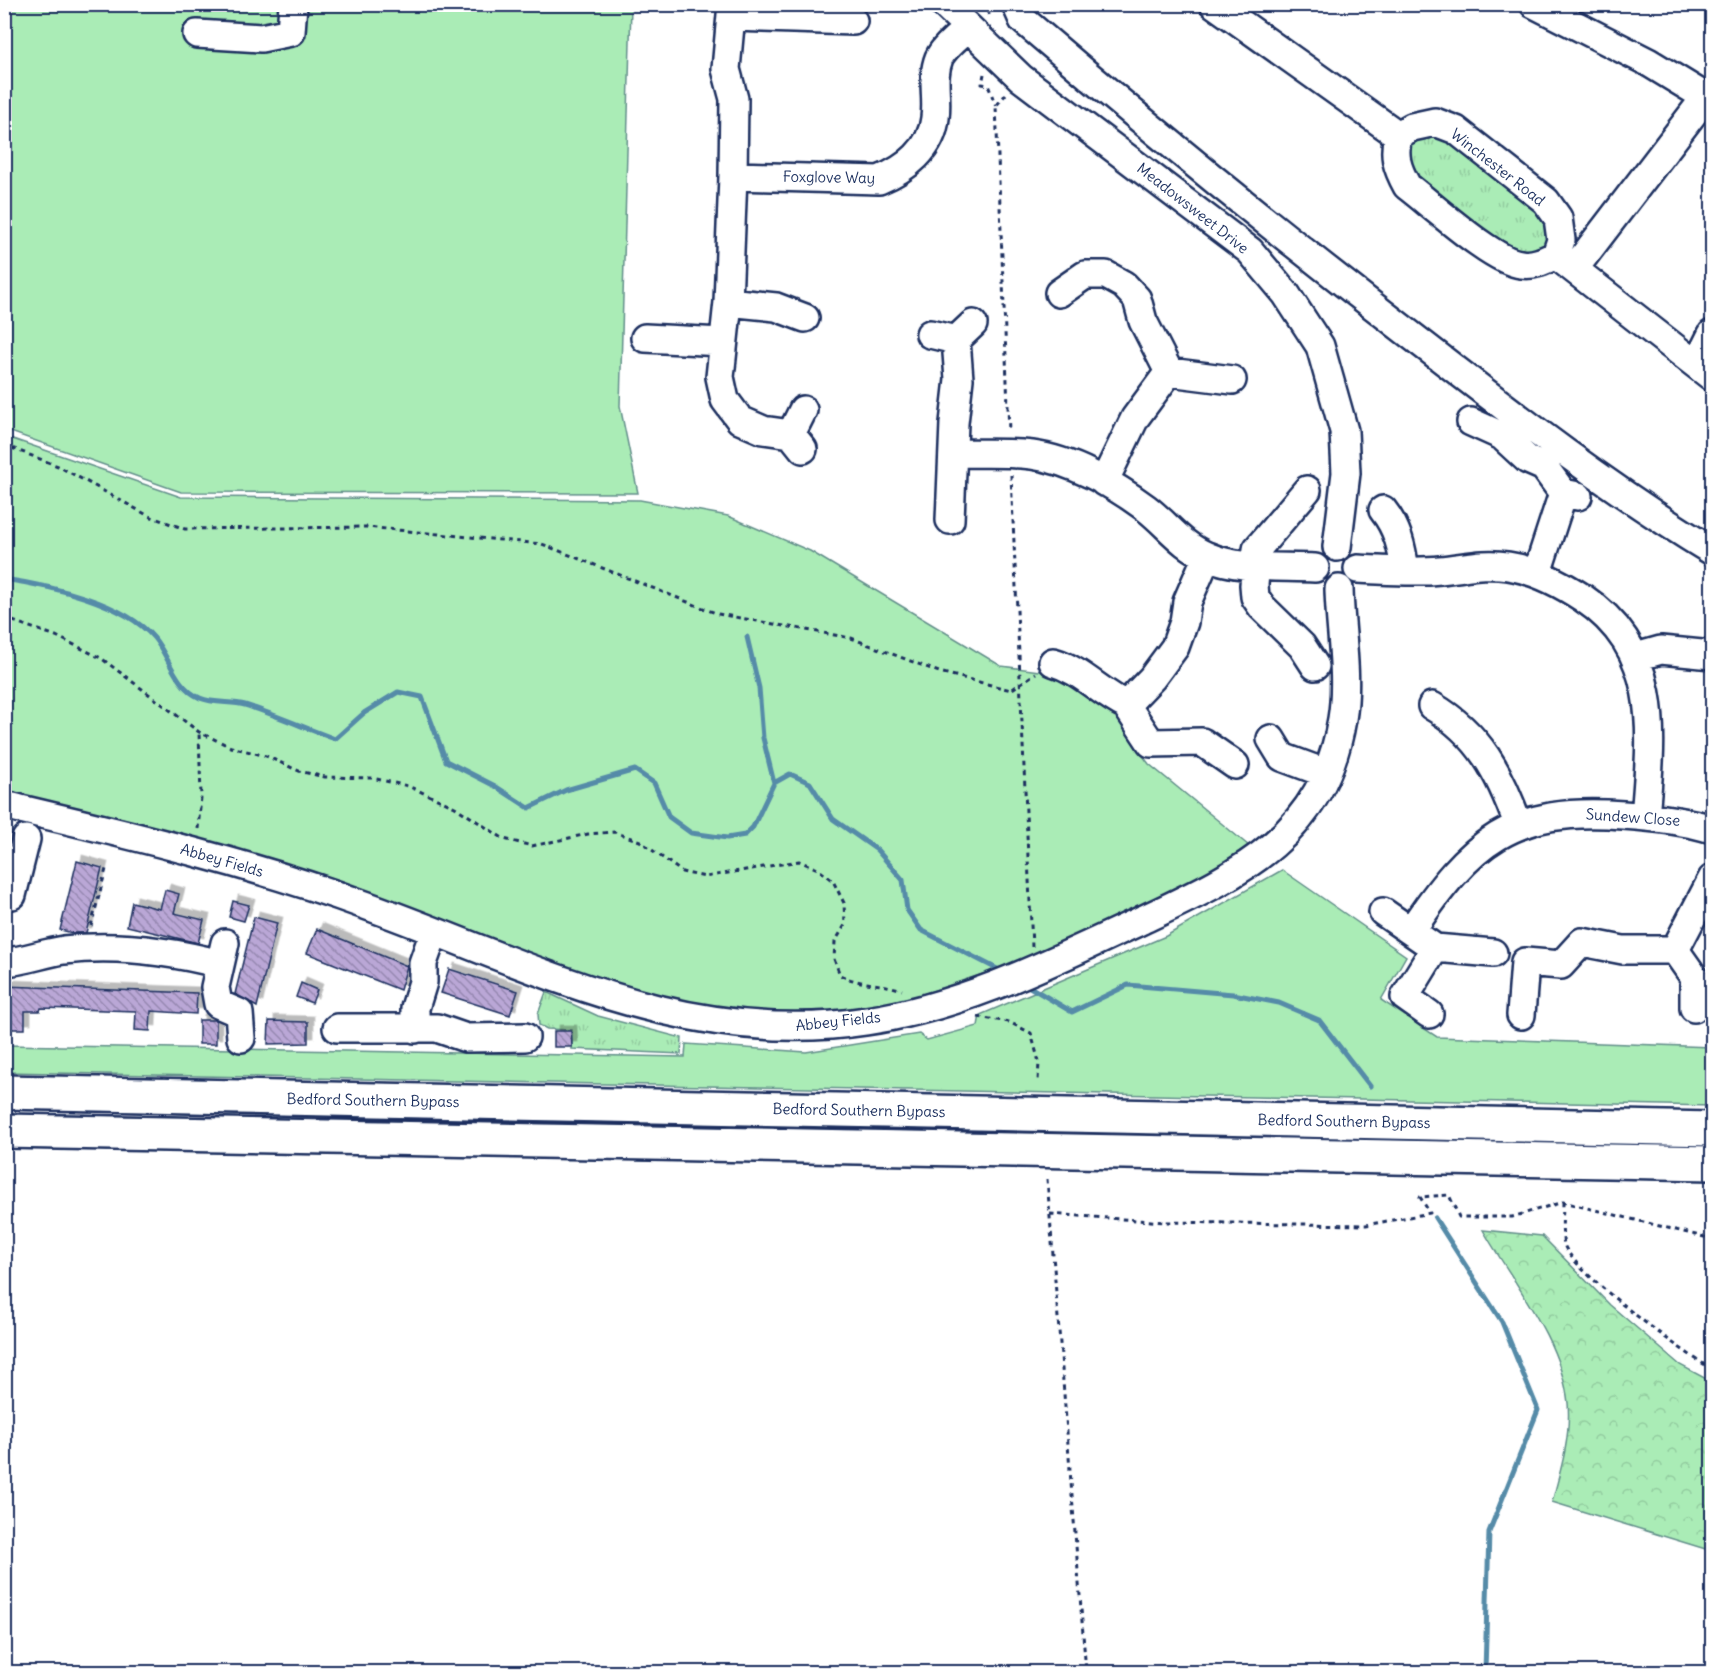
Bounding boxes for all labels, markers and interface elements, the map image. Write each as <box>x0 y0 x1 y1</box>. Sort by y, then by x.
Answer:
street label: Winchester Road <box>1447 124 1549 210</box>
street label: Meadowsweet Drive <box>1133 158 1253 258</box>
street label: Foxglove Way <box>783 167 875 187</box>
street label: Sundew Close <box>1585 804 1681 830</box>
street label: Abbey Fields <box>178 839 266 881</box>
street label: Abbey Fields <box>795 1007 882 1035</box>
street label: Bedford Southern Bypass <box>286 1089 460 1111</box>
street label: Bedford Southern Bypass <box>772 1099 946 1121</box>
street label: Bedford Southern Bypass <box>1257 1110 1431 1132</box>

